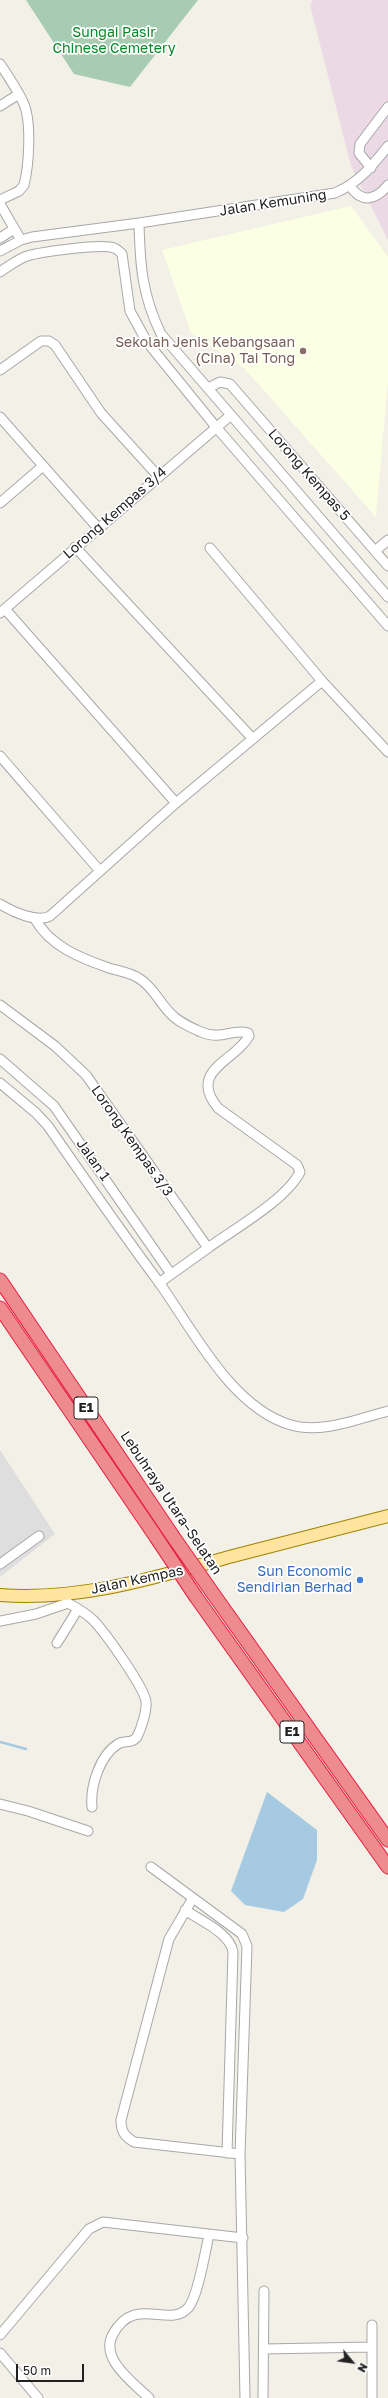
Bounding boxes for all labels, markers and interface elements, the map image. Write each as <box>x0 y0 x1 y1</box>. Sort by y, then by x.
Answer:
park label: Sungai Pasir Chinese Cemetery <box>52 25 176 58</box>
street label: Jalan Kemuning <box>218 186 328 220</box>
place label: Sekolah Jenis Kebangsaan (Cina) Tai Tong <box>115 335 295 368</box>
marker: Sekolah Jenis Kebangsaan (Cina) Tai Tong <box>298 346 308 356</box>
street label: Lorong Kempas 5 <box>265 426 353 524</box>
street label: Lorong Kempas 3/4 <box>60 464 170 562</box>
street label: Lorong Kempas 3/3 <box>88 1082 176 1200</box>
street label: Jalan 1 <box>73 1136 113 1184</box>
road number: E1 <box>74 1397 98 1419</box>
street label: Lebuhraya Utara–Selatan <box>117 1428 225 1578</box>
street label: Jalan Kempas <box>89 1562 185 1598</box>
place label: Sun Economic Sendirian Berhad <box>237 1564 352 1596</box>
marker: Sun Economic Sendirian Berhad <box>355 1575 365 1585</box>
road number: E1 <box>280 1721 304 1743</box>
north arrow <box>332 2342 372 2382</box>
scale bar <box>18 2356 86 2382</box>
text: N <box>355 2361 371 2375</box>
text: 50 m <box>23 2363 51 2378</box>

